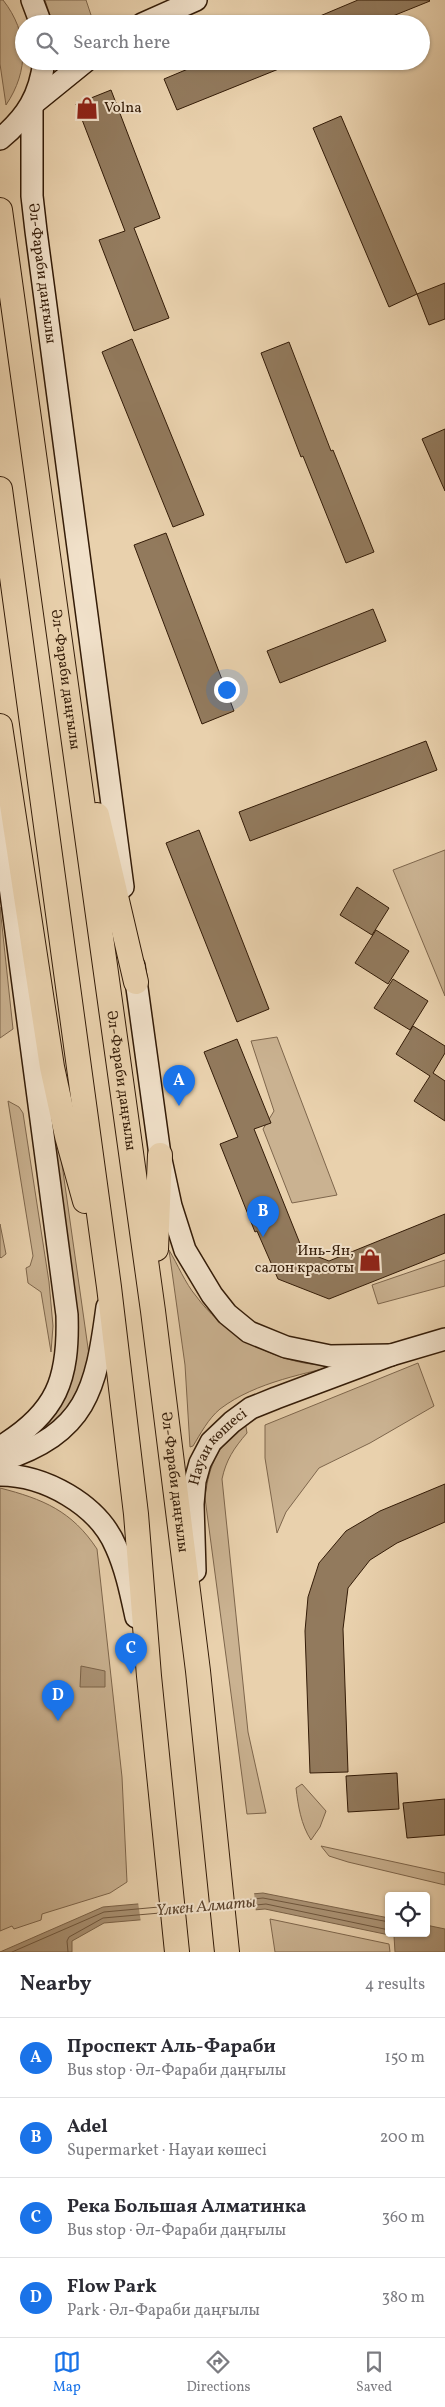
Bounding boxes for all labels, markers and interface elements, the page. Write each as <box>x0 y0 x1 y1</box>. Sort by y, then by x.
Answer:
search box <box>15 15 430 70</box>
icon: search <box>33 29 61 57</box>
text: Search here <box>73 30 170 56</box>
shop icon: Volna <box>74 95 100 121</box>
place label: Volna <box>104 98 142 119</box>
street label: Әл-Фараби даңғылы <box>22 202 61 345</box>
street label: Әл-Фараби даңғылы <box>45 608 85 751</box>
your location <box>214 677 240 703</box>
street label: Әл-Фараби даңғылы <box>101 1009 141 1152</box>
pin: A <box>163 1065 195 1106</box>
pin: B <box>247 1196 279 1237</box>
place label: Инь-Ян, салон красоты <box>255 1241 354 1279</box>
shop icon: Инь-Ян, салон красоты <box>357 1247 383 1273</box>
street label: Науаи көшесі <box>184 1404 252 1488</box>
street label: Әл-Фараби даңғылы <box>155 1411 194 1554</box>
pin: C <box>115 1633 147 1674</box>
pin: D <box>42 1680 74 1721</box>
water label: Үлкен Алматы <box>155 1892 257 1922</box>
map controls <box>385 1892 430 1937</box>
button: locate <box>385 1892 430 1937</box>
text: Nearby <box>20 1970 91 1999</box>
text: 4 results <box>365 1974 425 1996</box>
text: Проспект Аль-Фараби <box>67 2034 276 2060</box>
text: A <box>30 2047 42 2069</box>
text: 150 m <box>384 2047 425 2069</box>
text: Bus stop · Әл-Фараби даңғылы <box>67 2060 286 2082</box>
text: Adel <box>67 2114 108 2140</box>
text: B <box>31 2127 41 2149</box>
text: 200 m <box>380 2127 425 2149</box>
text: Supermarket · Науаи көшесі <box>67 2140 267 2162</box>
text: Река Большая Алматинка <box>67 2194 306 2220</box>
text: C <box>31 2207 41 2229</box>
text: 360 m <box>382 2207 425 2229</box>
text: Bus stop · Әл-Фараби даңғылы <box>67 2220 286 2242</box>
text: Flow Park <box>67 2274 157 2300</box>
text: D <box>30 2287 42 2309</box>
text: 380 m <box>382 2287 425 2309</box>
text: Park · Әл-Фараби даңғылы <box>67 2300 260 2322</box>
tab: Map <box>53 2348 81 2397</box>
tab: Directions <box>186 2348 251 2397</box>
tab: Saved <box>356 2348 392 2397</box>

